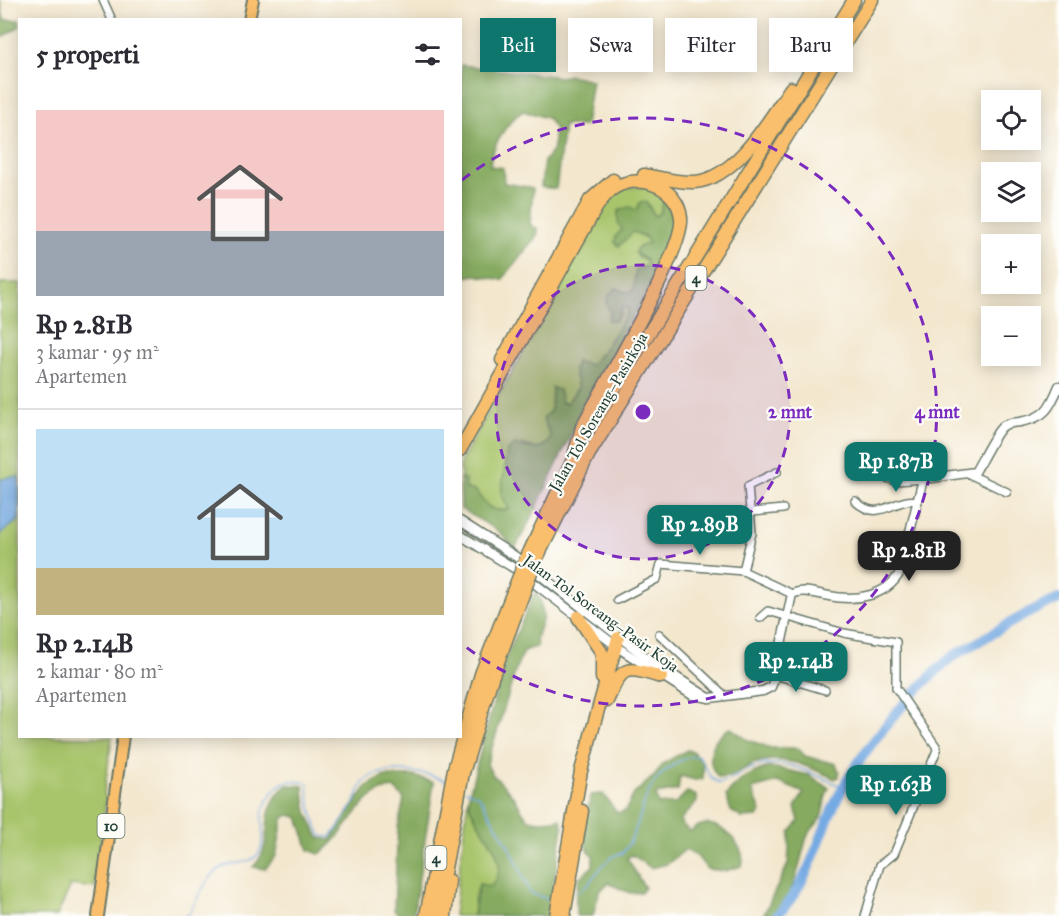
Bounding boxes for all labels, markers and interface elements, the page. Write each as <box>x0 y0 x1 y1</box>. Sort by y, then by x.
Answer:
chip: Beli <box>480 18 556 72</box>
chip: Sewa <box>568 18 653 72</box>
chip: Filter <box>665 18 757 72</box>
chip: Baru <box>769 18 853 72</box>
text: 5 properti <box>36 38 139 70</box>
icon: filters <box>411 38 444 71</box>
map controls <box>981 90 1041 366</box>
button: locate <box>981 90 1041 150</box>
icon: home <box>186 149 294 257</box>
button: layers <box>981 162 1041 222</box>
button: + <box>981 234 1041 294</box>
road number: 4 <box>686 266 706 290</box>
button: − <box>981 306 1041 366</box>
text: Rp 2.81B <box>36 308 133 340</box>
street label: Jalan Tol Soreang–Pasirkoja <box>544 329 652 497</box>
text: 3 kamar · 95 m² <box>36 340 159 364</box>
text: Apartemen <box>36 364 127 388</box>
text: 2 mnt <box>768 401 813 423</box>
text: 4 mnt <box>914 401 960 424</box>
centre of rings <box>633 402 653 422</box>
pin: Rp 1.87B <box>834 442 958 493</box>
text: Rp 1.87B <box>859 449 933 473</box>
icon: home <box>186 468 294 576</box>
pin: Rp 2.89B <box>638 505 762 556</box>
text: Rp 2.89B <box>661 512 739 536</box>
pin: Rp 2.81B <box>847 531 971 582</box>
text: Rp 2.81B <box>872 538 946 562</box>
street label: Jalan Tol Soreang–Pasir Koja <box>517 549 683 677</box>
text: Rp 2.14B <box>36 627 134 659</box>
pin: Rp 2.14B <box>734 642 858 693</box>
text: Rp 2.14B <box>758 649 834 673</box>
text: 2 kamar · 80 m² <box>36 659 163 683</box>
text: Apartemen <box>36 683 127 707</box>
pin: Rp 1.63B <box>834 765 958 816</box>
text: Rp 1.63B <box>860 772 932 796</box>
road number: 10 <box>98 814 124 838</box>
road number: 4 <box>426 846 446 870</box>

